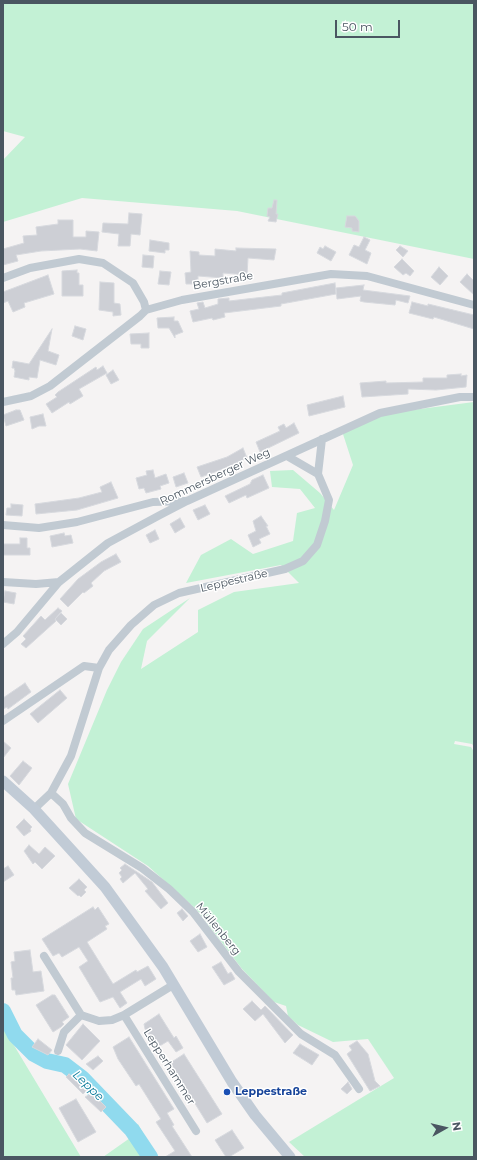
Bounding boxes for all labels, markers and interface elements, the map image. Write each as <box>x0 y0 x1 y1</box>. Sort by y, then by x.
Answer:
scale bar <box>337 12 402 38</box>
text: 50 m <box>342 19 373 34</box>
street label: Bergstraße <box>192 269 254 293</box>
street label: Rommersberger Weg <box>158 446 272 508</box>
street label: Leppestraße <box>199 567 269 595</box>
street label: Müllenberg <box>193 900 243 958</box>
street label: Lepperhammer <box>140 1027 198 1107</box>
water label: Leppe <box>69 1068 107 1104</box>
place label: Leppestraße <box>235 1085 307 1099</box>
marker: Leppestraße <box>222 1087 232 1097</box>
north arrow <box>425 1108 465 1148</box>
text: N <box>449 1121 464 1132</box>

